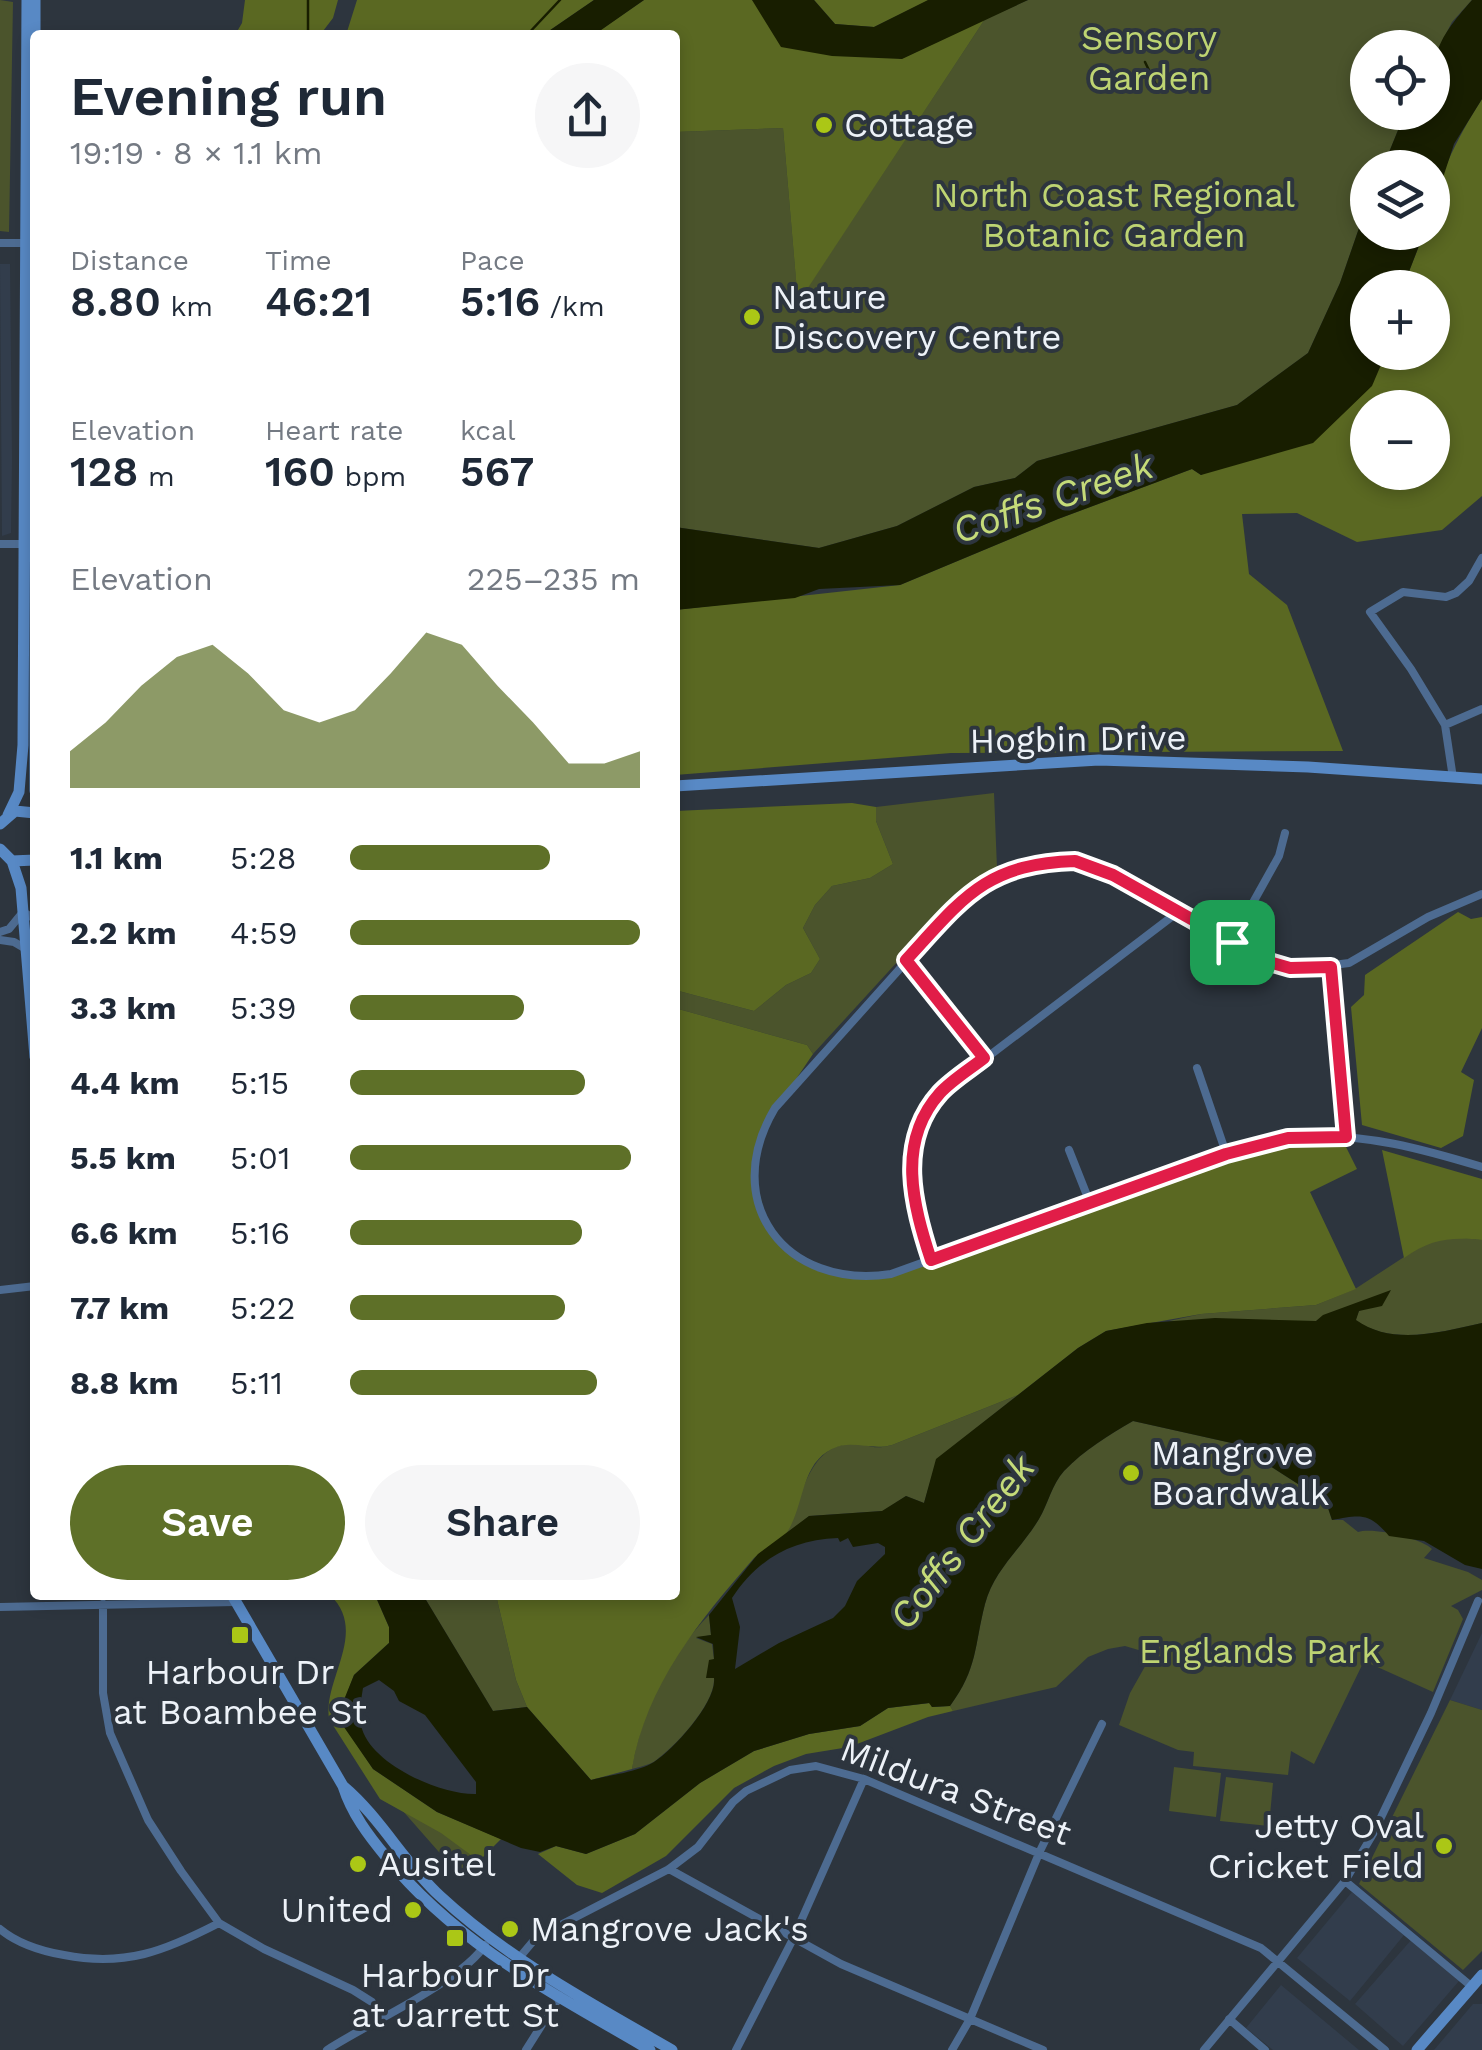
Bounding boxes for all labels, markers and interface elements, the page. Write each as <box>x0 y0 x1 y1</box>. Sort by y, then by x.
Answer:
park label: Sensory Garden <box>1081 17 1217 99</box>
map controls <box>1350 30 1450 490</box>
button: locate <box>1350 30 1450 130</box>
button: share <box>535 63 640 168</box>
text: Evening run <box>70 64 387 128</box>
place label: Cottage <box>844 104 974 146</box>
marker: Cottage <box>813 114 835 136</box>
text: 19:19 · 8 × 1.1 km <box>70 134 322 172</box>
button: layers <box>1350 150 1450 250</box>
park label: North Coast Regional Botanic Garden <box>933 174 1295 256</box>
text: Distance <box>70 244 189 277</box>
text: Time <box>265 244 332 277</box>
text: Pace <box>460 244 525 277</box>
button: + <box>1350 270 1450 370</box>
place label: Nature Discovery Centre <box>772 276 1061 358</box>
text: 8.80 <box>70 277 161 326</box>
text: 46:21 <box>265 277 372 326</box>
text: 5:16 <box>460 277 540 326</box>
text: km <box>161 290 213 323</box>
text: /km <box>540 290 605 323</box>
marker: Nature Discovery Centre <box>741 306 763 328</box>
button: − <box>1350 390 1450 490</box>
text: Elevation <box>70 414 195 447</box>
text: Heart rate <box>265 414 403 447</box>
text: kcal <box>460 414 515 447</box>
water label: Coffs Creek <box>947 443 1160 553</box>
text: 128 <box>70 447 138 496</box>
text: 160 <box>265 447 335 496</box>
text: 567 <box>460 447 534 496</box>
text: m <box>138 460 175 493</box>
text: bpm <box>335 460 406 493</box>
text: Elevation <box>70 560 213 598</box>
text: 225–235 m <box>467 560 640 598</box>
street label: Hogbin Drive <box>969 716 1187 762</box>
text: 1.1 km <box>70 839 163 877</box>
text: 5:28 <box>230 839 296 877</box>
pin <box>1190 900 1275 985</box>
text: 2.2 km <box>70 914 177 952</box>
text: 4:59 <box>230 914 297 952</box>
icon: arrive <box>1205 915 1260 970</box>
text: 3.3 km <box>70 989 176 1027</box>
text: 5:39 <box>230 989 297 1027</box>
text: 4.4 km <box>70 1064 180 1102</box>
text: 5:15 <box>230 1064 289 1102</box>
text: 5.5 km <box>70 1139 176 1177</box>
text: 5:01 <box>230 1139 290 1177</box>
text: 6.6 km <box>70 1214 178 1252</box>
text: 5:16 <box>230 1214 290 1252</box>
text: 7.7 km <box>70 1289 169 1327</box>
text: 5:22 <box>230 1289 295 1327</box>
text: 8.8 km <box>70 1364 179 1402</box>
text: 5:11 <box>230 1364 283 1402</box>
place label: Mangrove Boardwalk <box>1151 1432 1330 1514</box>
water label: Coffs Creek <box>880 1445 1045 1638</box>
marker: Mangrove Boardwalk <box>1120 1462 1142 1484</box>
button: Save <box>70 1465 345 1580</box>
button: Share <box>365 1465 640 1580</box>
marker: Harbour Dr at Boambee St <box>229 1624 251 1646</box>
park label: Englands Park <box>1139 1630 1381 1672</box>
place label: Harbour Dr at Boambee St <box>113 1651 367 1733</box>
street label: Mildura Street <box>835 1728 1078 1854</box>
place label: Jetty Oval Cricket Field <box>1208 1805 1424 1887</box>
marker: Jetty Oval Cricket Field <box>1433 1835 1455 1857</box>
place label: Ausitel <box>378 1843 496 1885</box>
marker: Ausitel <box>347 1853 369 1875</box>
place label: United <box>281 1889 393 1931</box>
marker: United <box>402 1899 424 1921</box>
place label: Mangrove Jack's <box>530 1908 809 1950</box>
marker: Mangrove Jack's <box>499 1918 521 1940</box>
marker: Harbour Dr at Jarrett St <box>444 1927 466 1949</box>
place label: Harbour Dr at Jarrett St <box>351 1954 559 2036</box>

